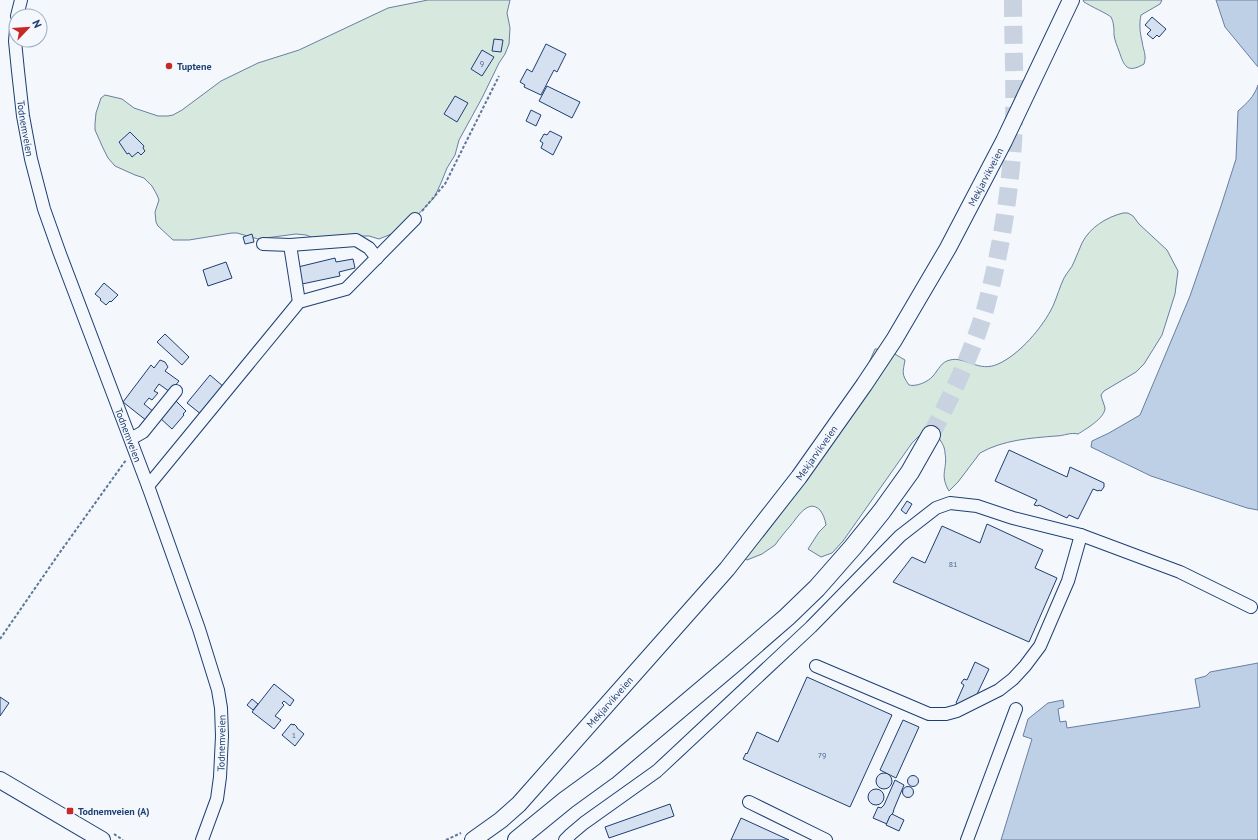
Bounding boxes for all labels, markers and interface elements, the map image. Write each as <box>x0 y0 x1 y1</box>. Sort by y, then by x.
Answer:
north arrow <box>8 8 48 48</box>
text: N <box>29 18 45 30</box>
house number: 9 <box>480 58 484 68</box>
place label: Tuptene <box>177 60 211 73</box>
marker: Tuptene <box>164 61 174 71</box>
street label: Todnemveien <box>14 100 36 158</box>
street label: Mekjarvikveien <box>965 146 1006 208</box>
street label: Todnemveien <box>112 406 144 464</box>
street label: Mekjarvikveien <box>793 423 840 483</box>
house number: 81 <box>949 559 957 569</box>
street label: Mekjarvikveien <box>584 674 636 730</box>
street label: Todnemveien <box>215 715 228 771</box>
house number: 1 <box>292 730 296 740</box>
house number: 79 <box>818 750 826 760</box>
place label: Todnemveien (A) <box>78 805 150 818</box>
marker: Todnemveien (A) <box>65 806 75 816</box>

